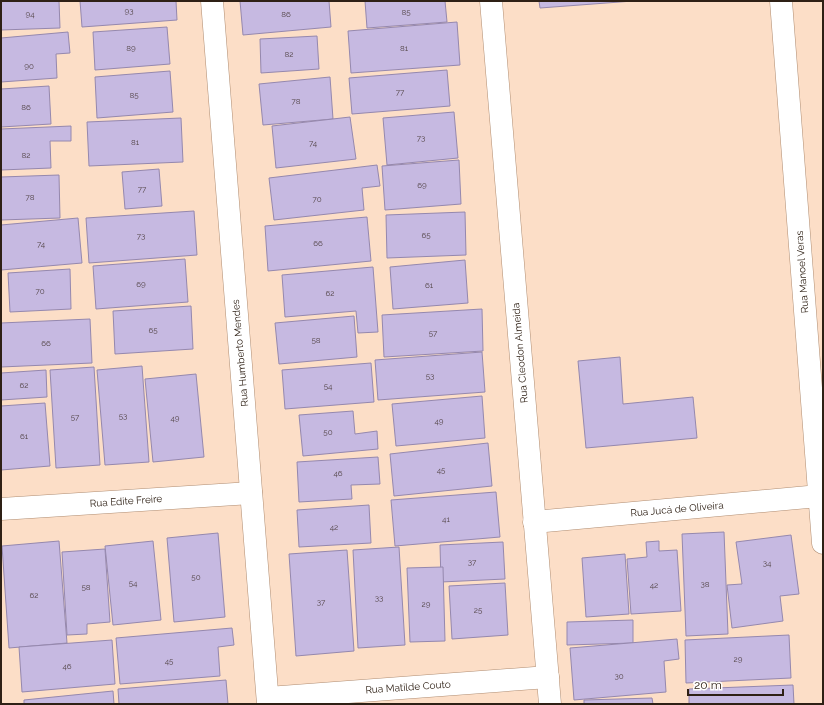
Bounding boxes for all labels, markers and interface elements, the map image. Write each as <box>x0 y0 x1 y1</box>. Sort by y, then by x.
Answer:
house number: 93 <box>125 6 133 16</box>
house number: 85 <box>401 7 411 17</box>
house number: 94 <box>25 9 35 19</box>
house number: 86 <box>281 9 291 19</box>
house number: 89 <box>126 43 136 53</box>
house number: 81 <box>400 43 409 53</box>
house number: 82 <box>285 49 293 59</box>
house number: 90 <box>24 61 34 71</box>
house number: 77 <box>396 87 405 97</box>
house number: 85 <box>129 90 139 100</box>
house number: 78 <box>291 96 301 106</box>
house number: 86 <box>21 102 31 112</box>
house number: 73 <box>417 133 425 143</box>
house number: 81 <box>131 137 140 147</box>
house number: 74 <box>309 138 318 148</box>
house number: 82 <box>22 150 30 160</box>
house number: 69 <box>417 180 427 190</box>
house number: 77 <box>138 184 147 194</box>
house number: 78 <box>25 192 35 202</box>
house number: 70 <box>312 194 322 204</box>
house number: 65 <box>421 230 431 240</box>
street label: Rua Manoel Veras <box>794 230 810 314</box>
house number: 73 <box>137 231 145 241</box>
house number: 66 <box>313 238 323 248</box>
house number: 74 <box>37 239 46 249</box>
house number: 69 <box>136 279 146 289</box>
house number: 61 <box>425 280 434 290</box>
house number: 70 <box>35 286 45 296</box>
house number: 62 <box>326 288 335 298</box>
street label: Rua Humberto Mendes <box>230 299 250 407</box>
street label: Rua Cleodon Almeida <box>510 302 530 404</box>
house number: 65 <box>148 325 158 335</box>
house number: 57 <box>429 328 438 338</box>
house number: 58 <box>311 335 321 345</box>
house number: 66 <box>41 338 51 348</box>
house number: 53 <box>426 371 434 381</box>
house number: 62 <box>20 380 29 390</box>
house number: 54 <box>324 381 333 391</box>
house number: 53 <box>119 411 127 421</box>
house number: 57 <box>71 412 80 422</box>
house number: 49 <box>170 413 180 423</box>
house number: 49 <box>434 416 444 426</box>
house number: 50 <box>323 427 333 437</box>
house number: 61 <box>20 431 29 441</box>
house number: 45 <box>437 465 446 475</box>
house number: 46 <box>333 468 343 478</box>
street label: Rua Edite Freire <box>89 493 163 509</box>
street label: Rua Jucá de Oliveira <box>630 499 724 519</box>
house number: 41 <box>442 514 450 524</box>
house number: 42 <box>330 522 338 532</box>
house number: 37 <box>468 557 477 567</box>
house number: 34 <box>763 558 772 568</box>
house number: 50 <box>191 572 201 582</box>
house number: 54 <box>129 578 138 588</box>
house number: 38 <box>700 579 710 589</box>
house number: 42 <box>650 580 658 590</box>
house number: 58 <box>81 582 91 592</box>
house number: 62 <box>30 590 39 600</box>
house number: 33 <box>375 593 383 603</box>
house number: 37 <box>317 597 326 607</box>
house number: 29 <box>422 599 431 609</box>
house number: 25 <box>474 605 483 615</box>
house number: 29 <box>734 654 743 664</box>
house number: 45 <box>165 656 174 666</box>
house number: 46 <box>62 661 72 671</box>
house number: 30 <box>614 671 624 681</box>
scale bar <box>688 671 783 697</box>
text: 20 m <box>694 678 722 692</box>
street label: Rua Matilde Couto <box>365 679 451 695</box>

